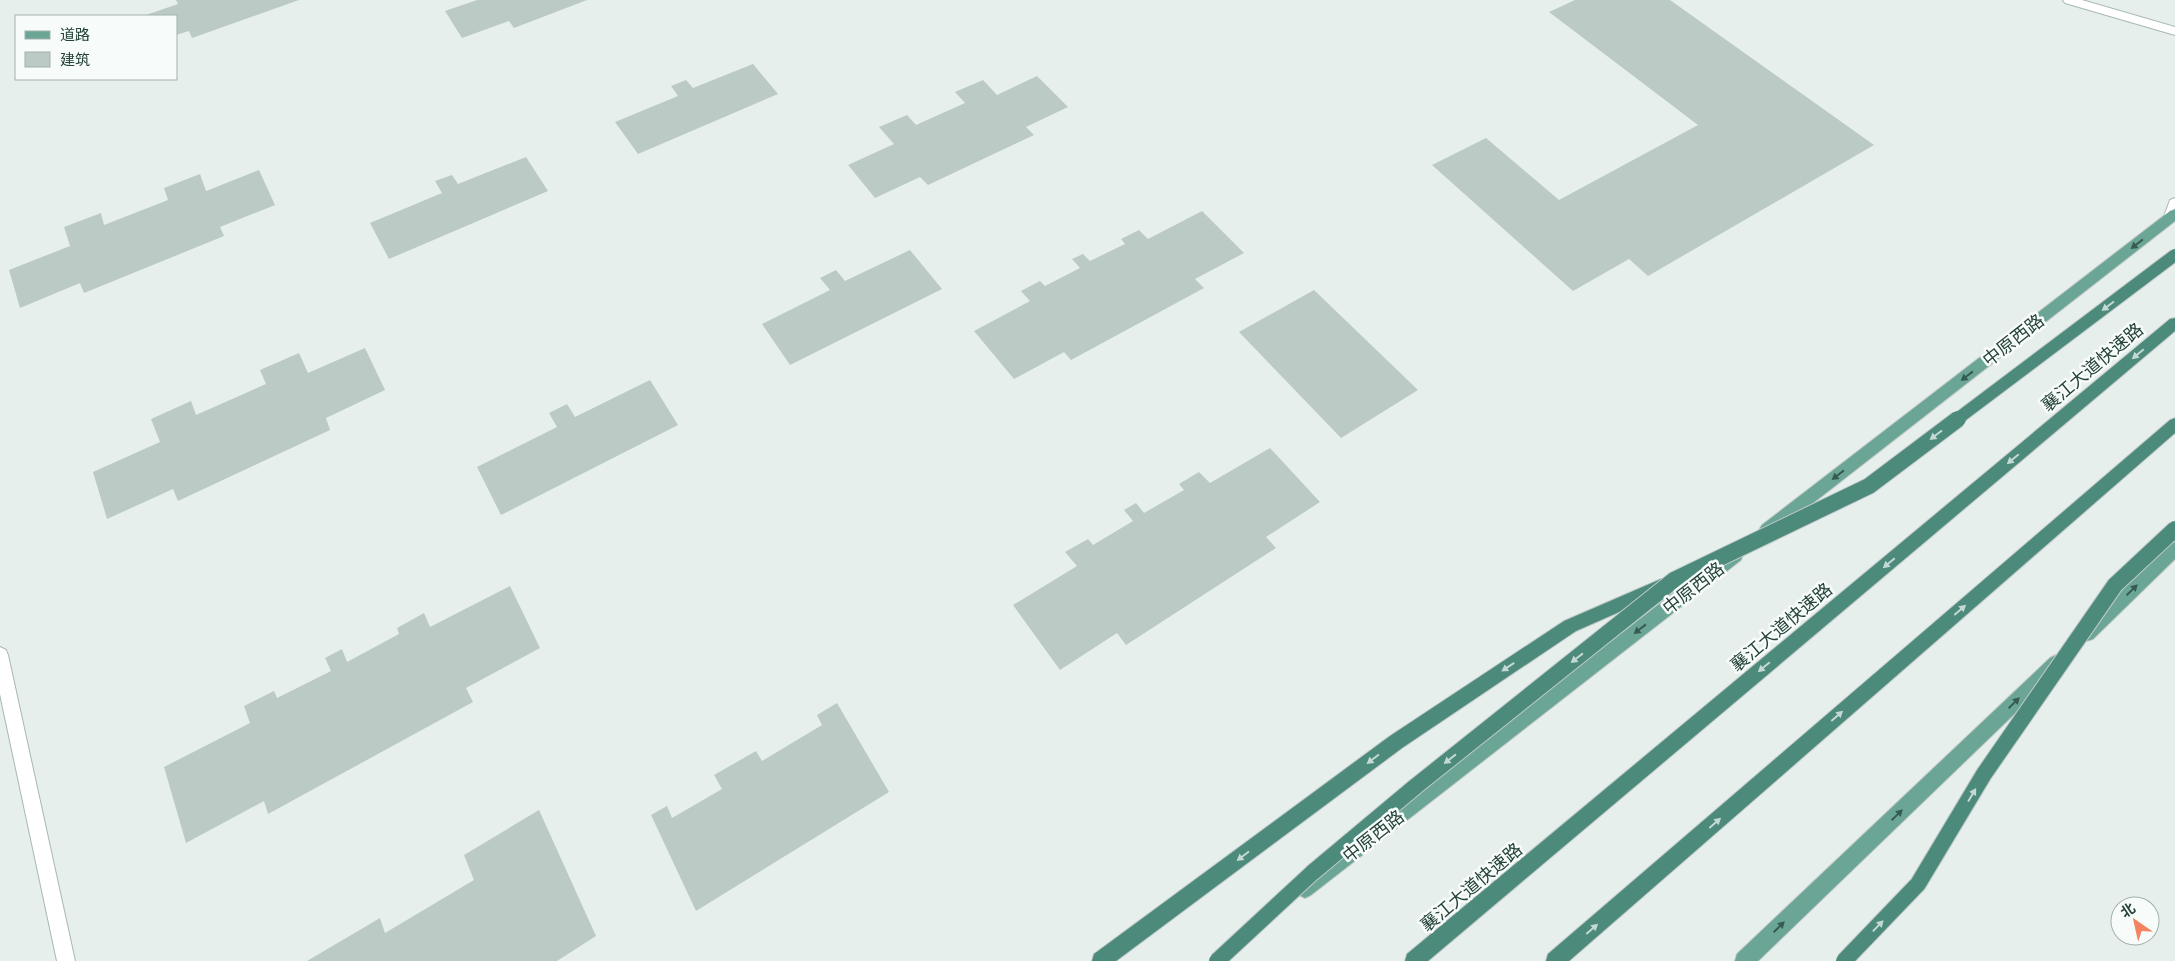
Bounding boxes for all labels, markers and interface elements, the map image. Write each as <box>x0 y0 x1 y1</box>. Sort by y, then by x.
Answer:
legend <box>15 15 178 80</box>
text: 道路 <box>60 26 90 44</box>
text: 建筑 <box>60 51 90 69</box>
one-way arrow <box>2130 239 2143 250</box>
one-way arrow <box>2101 301 2115 311</box>
street label: 中原西路 <box>1978 310 2048 370</box>
street label: 襄江大道快速路 <box>2037 318 2147 416</box>
one-way arrow <box>2131 349 2144 360</box>
one-way arrow <box>1960 371 1973 381</box>
one-way arrow <box>1930 430 1943 441</box>
one-way arrow <box>2007 453 2020 464</box>
one-way arrow <box>1832 470 1845 481</box>
one-way arrow <box>1883 557 1895 569</box>
street label: 中原西路 <box>1658 558 1728 618</box>
street label: 襄江大道快速路 <box>1726 578 1836 676</box>
one-way arrow <box>2125 585 2137 597</box>
one-way arrow <box>1954 604 1966 616</box>
one-way arrow <box>1634 623 1647 634</box>
one-way arrow <box>1571 652 1584 663</box>
one-way arrow <box>1758 662 1771 673</box>
one-way arrow <box>1501 663 1514 672</box>
one-way arrow <box>2008 697 2020 709</box>
one-way arrow <box>1831 711 1844 722</box>
one-way arrow <box>1367 753 1380 764</box>
one-way arrow <box>1444 753 1457 764</box>
one-way arrow <box>1967 788 1976 801</box>
street label: 中原西路 <box>1338 806 1408 866</box>
one-way arrow <box>1890 809 1902 821</box>
one-way arrow <box>1708 817 1721 828</box>
street label: 襄江大道快速路 <box>1416 838 1526 936</box>
one-way arrow <box>1237 850 1250 861</box>
north arrow <box>2110 896 2160 946</box>
text: 北 <box>2117 900 2138 921</box>
one-way arrow <box>1872 920 1884 932</box>
one-way arrow <box>1773 921 1785 933</box>
one-way arrow <box>1585 923 1597 935</box>

